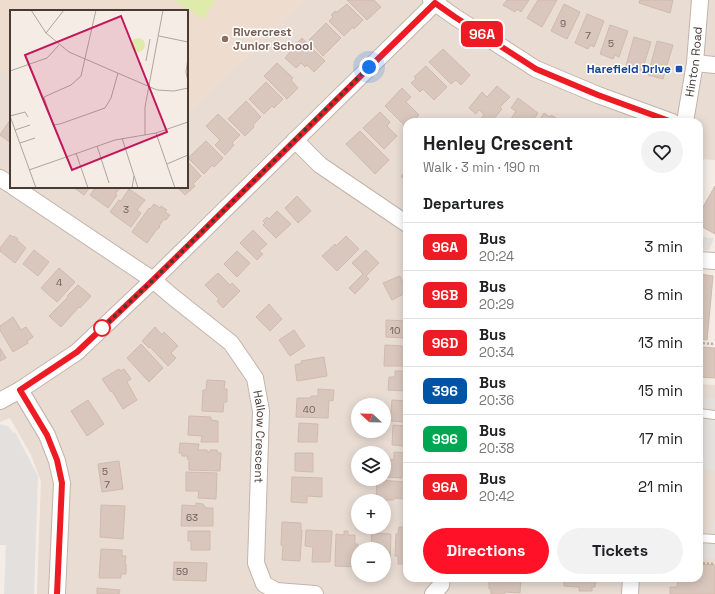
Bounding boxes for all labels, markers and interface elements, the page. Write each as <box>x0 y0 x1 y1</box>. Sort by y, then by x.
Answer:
inset map <box>10 10 188 188</box>
house number: 9 <box>560 17 566 30</box>
line badge: 96A <box>459 21 505 47</box>
place label: Rivercrest Junior School <box>233 24 313 54</box>
text: 96A <box>469 25 495 43</box>
street label: Hinton Road <box>681 26 706 98</box>
house number: 7 <box>585 29 591 42</box>
marker: Rivercrest Junior School <box>220 34 230 44</box>
house number: 5 <box>608 37 614 50</box>
your location <box>359 57 379 77</box>
place label: Harefield Drive <box>587 61 671 77</box>
marker: Harefield Drive <box>674 64 684 74</box>
text: Henley Crescent <box>423 131 573 156</box>
button: heart <box>641 131 683 173</box>
text: Walk · 3 min · 190 m <box>423 159 540 176</box>
text: Departures <box>423 194 504 213</box>
house number: 3 <box>123 203 129 216</box>
text: Bus <box>479 229 506 248</box>
text: 3 min <box>644 237 683 256</box>
text: 96A <box>432 238 458 256</box>
text: 20:24 <box>479 248 514 265</box>
house number: 4 <box>56 276 62 289</box>
text: Bus <box>479 277 506 296</box>
text: 8 min <box>644 285 683 304</box>
text: 96B <box>432 286 458 304</box>
text: 20:29 <box>479 296 514 313</box>
unlabelled marker <box>93 319 111 337</box>
house number: 10 <box>390 324 400 337</box>
text: Bus <box>479 325 506 344</box>
text: 13 min <box>638 333 683 352</box>
text: 96D <box>432 334 458 352</box>
text: 20:34 <box>479 344 514 361</box>
text: Bus <box>479 373 506 392</box>
text: 15 min <box>638 381 683 400</box>
text: 396 <box>432 382 458 400</box>
street label: Hallow Crescent <box>249 389 269 483</box>
text: 20:36 <box>479 392 514 409</box>
north arrow <box>351 398 391 438</box>
map controls <box>351 398 391 582</box>
house number: 40 <box>303 403 315 416</box>
text: Bus <box>479 421 506 440</box>
text: 17 min <box>639 429 683 448</box>
text: 996 <box>432 430 458 448</box>
text: 20:38 <box>479 440 514 457</box>
button: layers <box>351 446 391 486</box>
house number: 5 <box>102 465 108 478</box>
text: Bus <box>479 469 506 488</box>
text: 21 min <box>638 477 683 496</box>
house number: 7 <box>104 478 110 491</box>
text: 96A <box>432 478 458 496</box>
text: 20:42 <box>479 488 514 505</box>
button: + <box>351 494 391 534</box>
house number: 63 <box>186 511 198 524</box>
button: Directions <box>423 528 549 574</box>
button: Tickets <box>557 528 683 574</box>
button: − <box>351 542 391 582</box>
house number: 59 <box>176 565 188 578</box>

